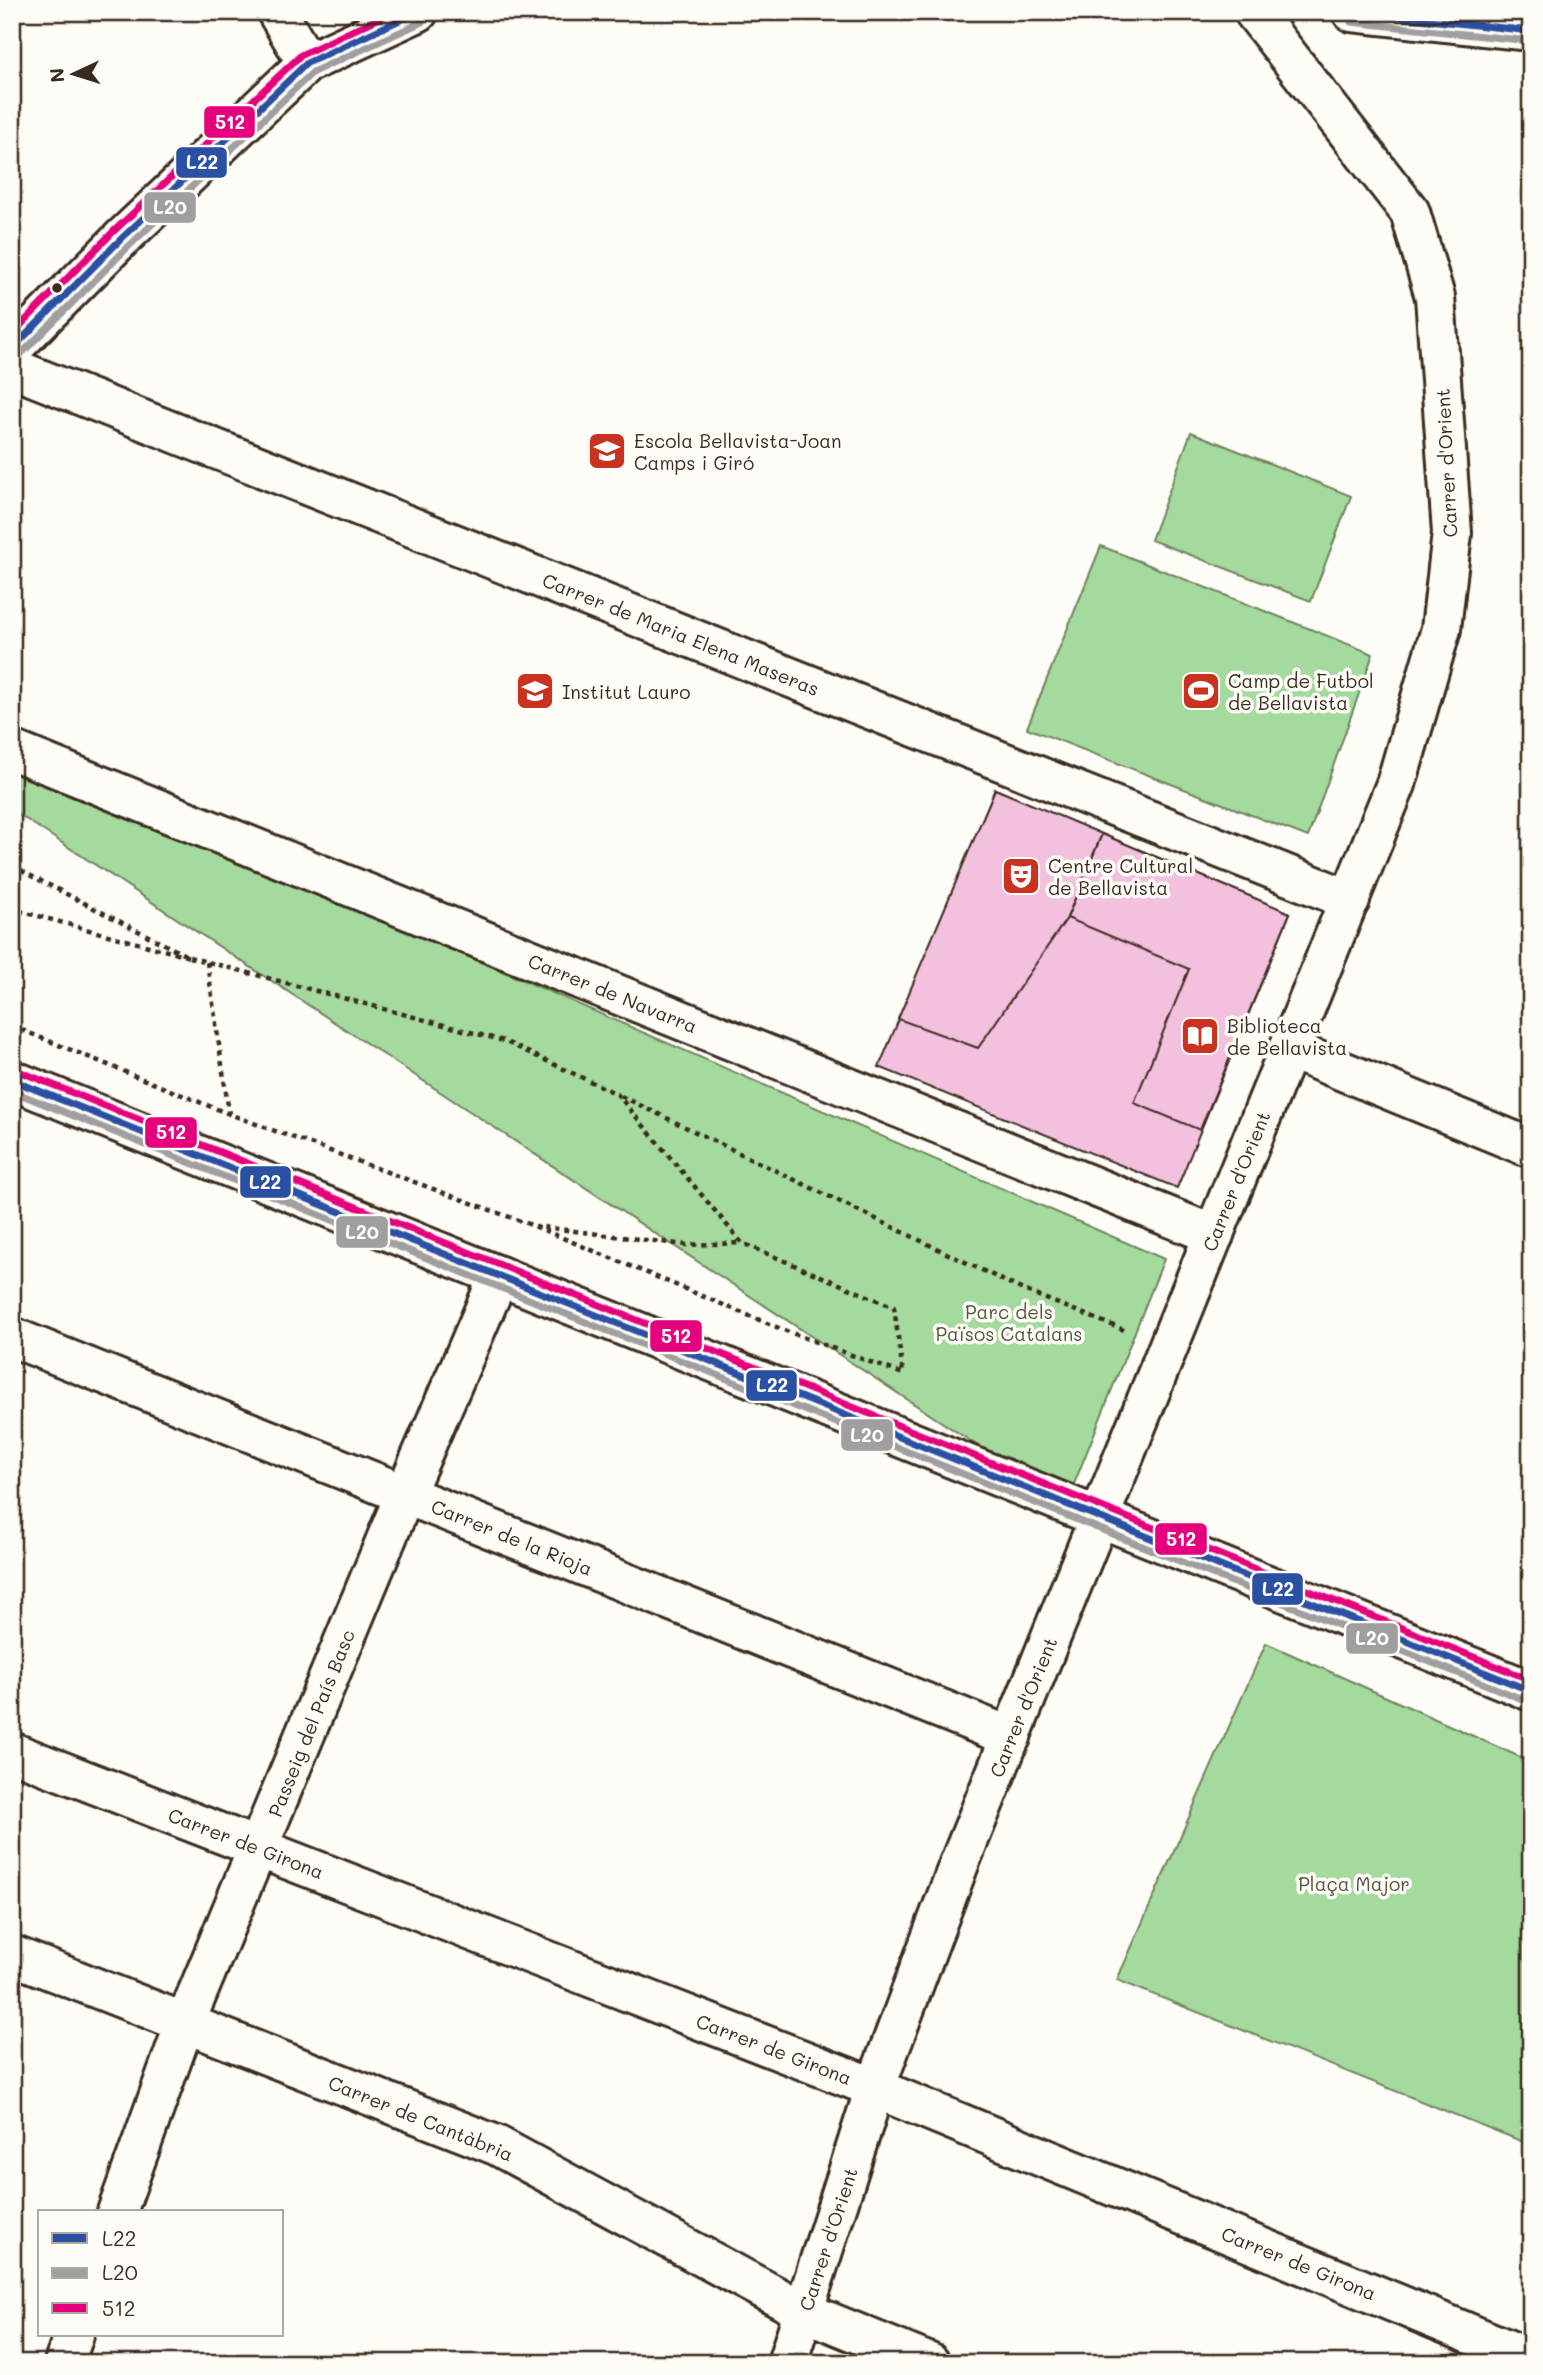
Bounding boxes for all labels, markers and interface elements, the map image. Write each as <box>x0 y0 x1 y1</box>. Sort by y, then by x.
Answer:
north arrow <box>38 38 108 108</box>
text: N <box>44 67 70 83</box>
line badge: 512 <box>203 105 256 139</box>
text: 512 <box>215 109 245 134</box>
line badge: L22 <box>175 146 228 179</box>
text: L22 <box>186 149 218 174</box>
line badge: L20 <box>143 191 197 224</box>
text: L20 <box>153 194 187 219</box>
unlabelled marker <box>50 281 64 295</box>
street label: Carrer d'Orient <box>1430 388 1462 538</box>
place label: Escola Bellavista-Joan Camps i Giró <box>634 428 842 475</box>
school or university icon: Escola Bellavista-Joan Camps i Giró <box>586 430 628 472</box>
street label: Carrer de Maria Elena Maseras <box>539 567 823 701</box>
place label: Camp de Futbol de Bellavista <box>1228 668 1374 715</box>
school or university icon: Institut Lauro <box>514 670 556 712</box>
sports icon: Camp de Futbol de Bellavista <box>1180 670 1222 712</box>
place label: Institut Lauro <box>562 679 690 704</box>
place label: Centre Cultural de Bellavista <box>1048 853 1193 900</box>
theatre icon: Centre Cultural de Bellavista <box>1000 855 1042 897</box>
street label: Carrer de Navarra <box>525 948 701 1038</box>
place label: Biblioteca de Bellavista <box>1227 1013 1347 1060</box>
library icon: Biblioteca de Bellavista <box>1179 1015 1221 1057</box>
street label: Carrer d'Orient <box>1196 1107 1276 1255</box>
line badge: 512 <box>144 1116 198 1149</box>
text: 512 <box>156 1119 186 1144</box>
line badge: L22 <box>239 1165 292 1199</box>
text: L22 <box>249 1169 281 1194</box>
line badge: L20 <box>335 1215 389 1249</box>
text: L20 <box>345 1219 379 1244</box>
park label: Parc dels Països Catalans <box>935 1299 1083 1346</box>
line badge: 512 <box>649 1319 703 1353</box>
text: 512 <box>661 1323 691 1348</box>
line badge: L22 <box>745 1369 798 1402</box>
text: L22 <box>756 1372 788 1397</box>
line badge: L20 <box>840 1418 894 1452</box>
text: L20 <box>850 1422 884 1447</box>
street label: Carrer de la Rioja <box>428 1493 596 1581</box>
line badge: 512 <box>1154 1522 1208 1556</box>
text: 512 <box>1166 1526 1196 1551</box>
line badge: L22 <box>1251 1572 1304 1606</box>
text: L22 <box>1262 1576 1294 1601</box>
line badge: L20 <box>1345 1622 1399 1655</box>
text: L20 <box>1355 1625 1389 1650</box>
street label: Passeig del País Basc <box>262 1626 360 1820</box>
street label: Carrer d'Orient <box>983 1633 1063 1781</box>
street label: Carrer de Girona <box>165 1802 327 1884</box>
park label: Plaça Major <box>1298 1871 1410 1896</box>
street label: Carrer de Girona <box>693 2008 855 2090</box>
street label: Carrer de Cantàbria <box>325 2069 517 2167</box>
street label: Carrer d'Orient <box>793 2164 863 2314</box>
legend <box>38 2210 284 2336</box>
street label: Carrer de Girona <box>1218 2221 1380 2305</box>
text: L22 <box>102 2224 136 2251</box>
text: L20 <box>102 2258 138 2285</box>
text: 512 <box>102 2294 135 2321</box>

